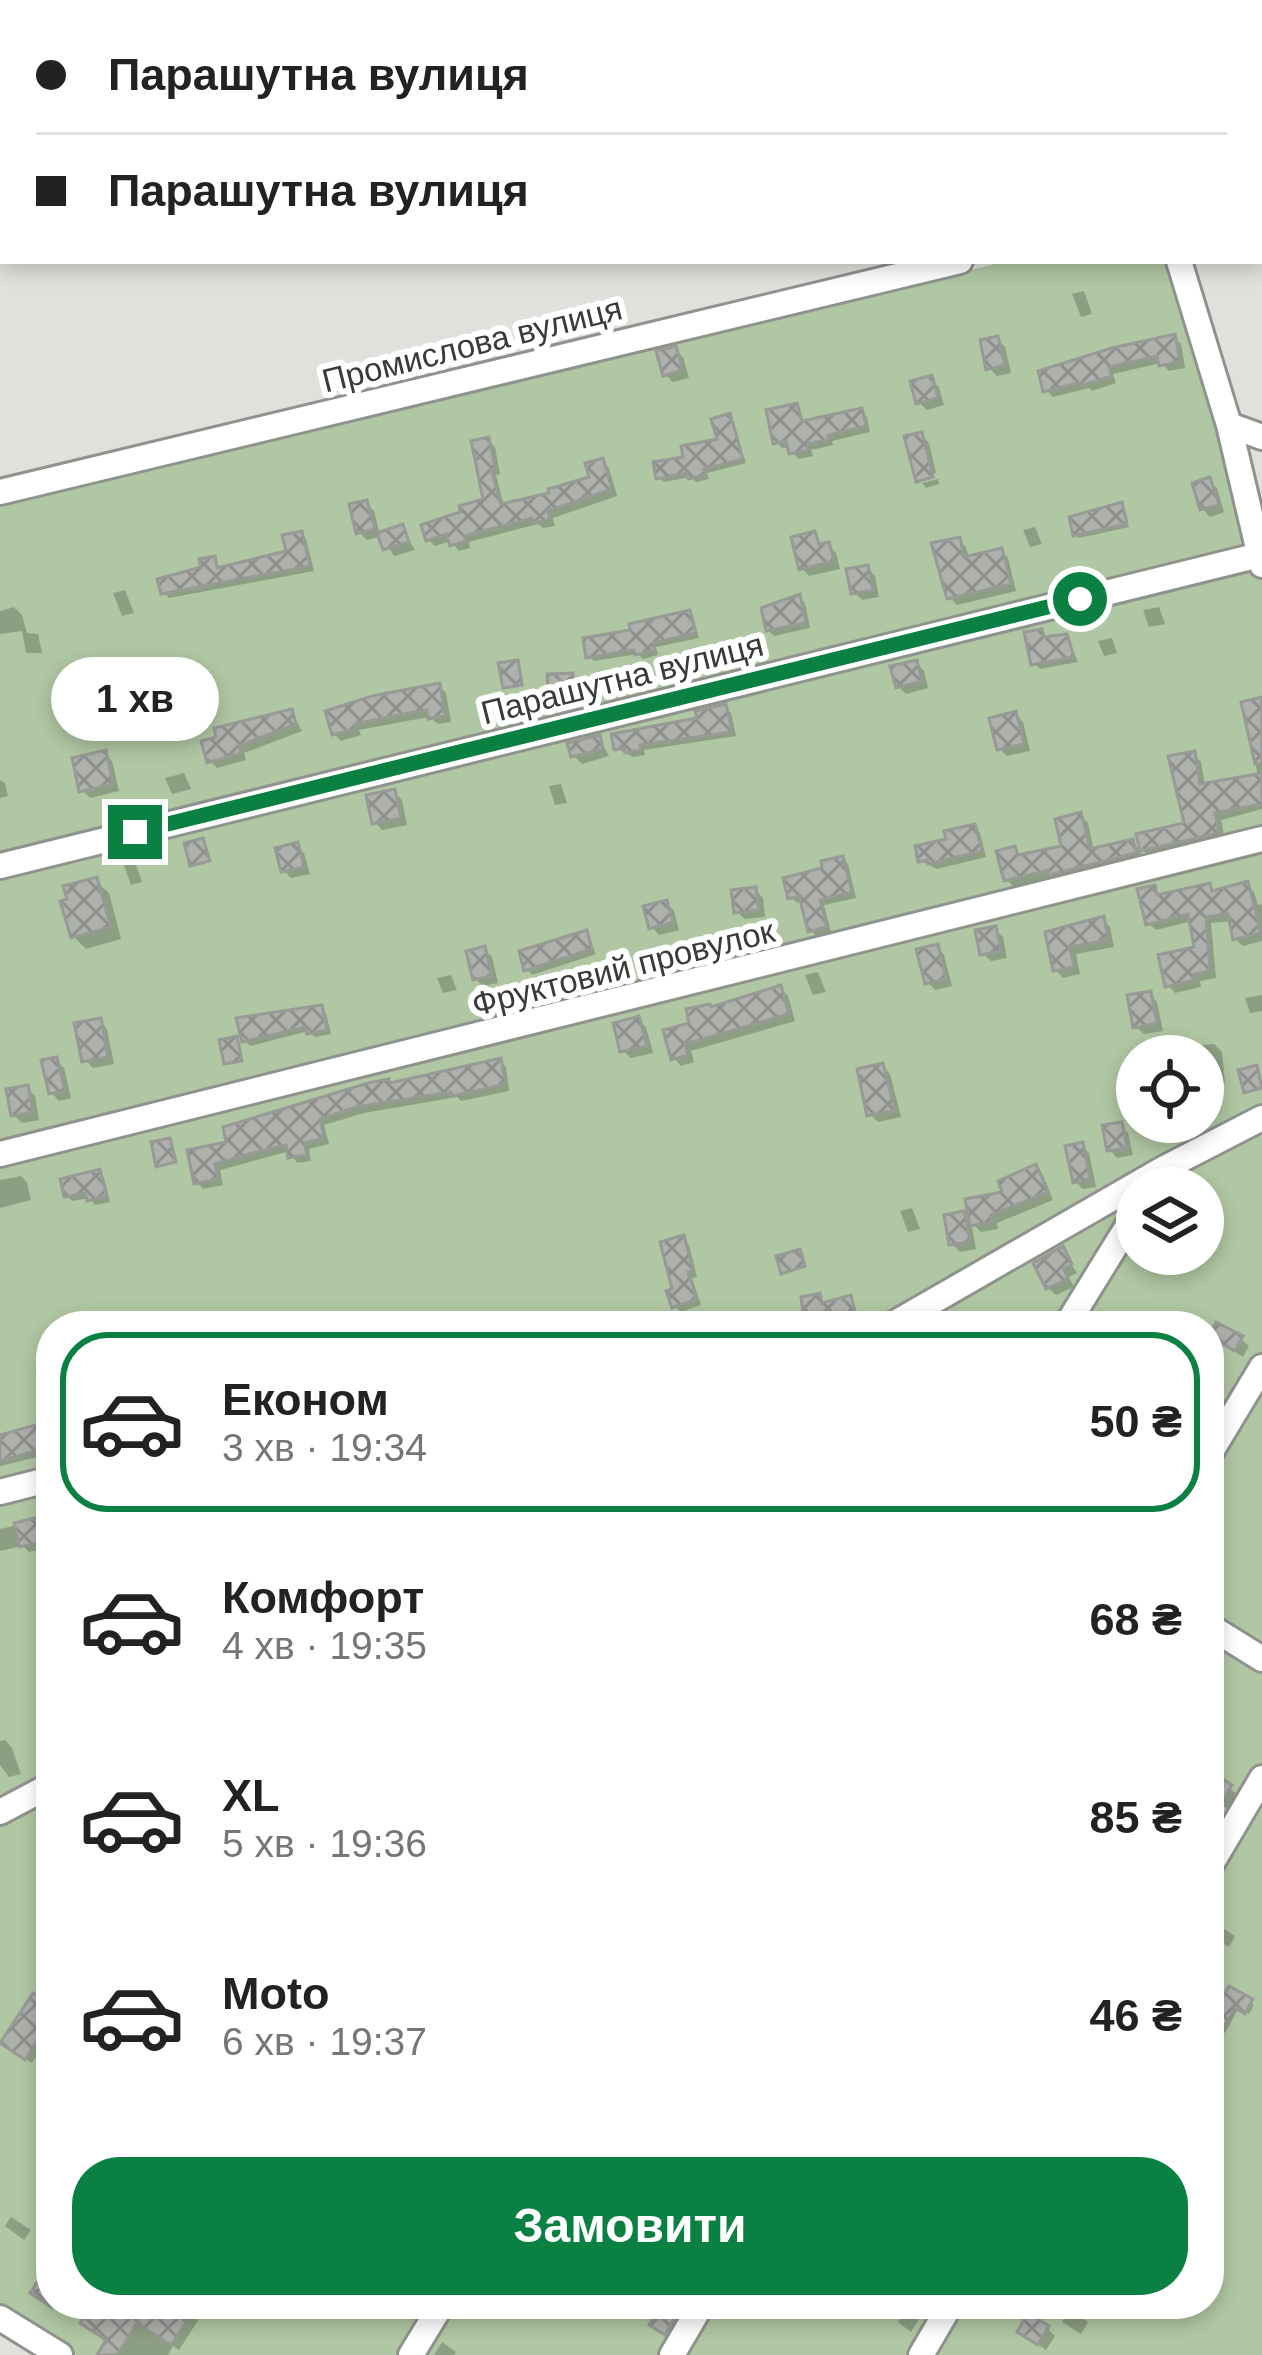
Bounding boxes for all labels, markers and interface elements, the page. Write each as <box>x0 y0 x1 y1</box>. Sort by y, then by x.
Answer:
text: Парашутна вулиця <box>108 49 529 100</box>
text: Парашутна вулиця <box>108 165 529 216</box>
street label: Промислова вулиця <box>318 289 626 400</box>
route start <box>1053 572 1107 626</box>
street label: Парашутна вулиця <box>477 625 767 731</box>
callout: 1 хв <box>51 658 219 742</box>
text: 1 хв <box>96 677 174 720</box>
route end <box>108 805 162 859</box>
street label: Фруктовий провулок <box>468 912 779 1023</box>
map controls <box>1116 1035 1224 1275</box>
button: locate <box>1116 1035 1224 1143</box>
button: layers <box>1116 1167 1224 1275</box>
icon: car <box>78 1368 186 1476</box>
text: Економ <box>222 1374 389 1425</box>
text: 50 ₴ <box>1089 1396 1182 1447</box>
text: 3 хв · 19:34 <box>222 1426 427 1469</box>
icon: car <box>78 1566 186 1674</box>
text: Комфорт <box>222 1572 424 1623</box>
text: 68 ₴ <box>1089 1594 1182 1645</box>
text: 4 хв · 19:35 <box>222 1624 427 1667</box>
icon: car <box>78 1764 186 1872</box>
text: XL <box>222 1770 280 1821</box>
text: 85 ₴ <box>1089 1792 1182 1843</box>
text: 5 хв · 19:36 <box>222 1822 427 1865</box>
icon: car <box>78 1962 186 2070</box>
text: Moto <box>222 1968 329 2019</box>
text: 46 ₴ <box>1089 1990 1182 2041</box>
text: 6 хв · 19:37 <box>222 2020 427 2063</box>
button: Замовити <box>72 2157 1188 2295</box>

